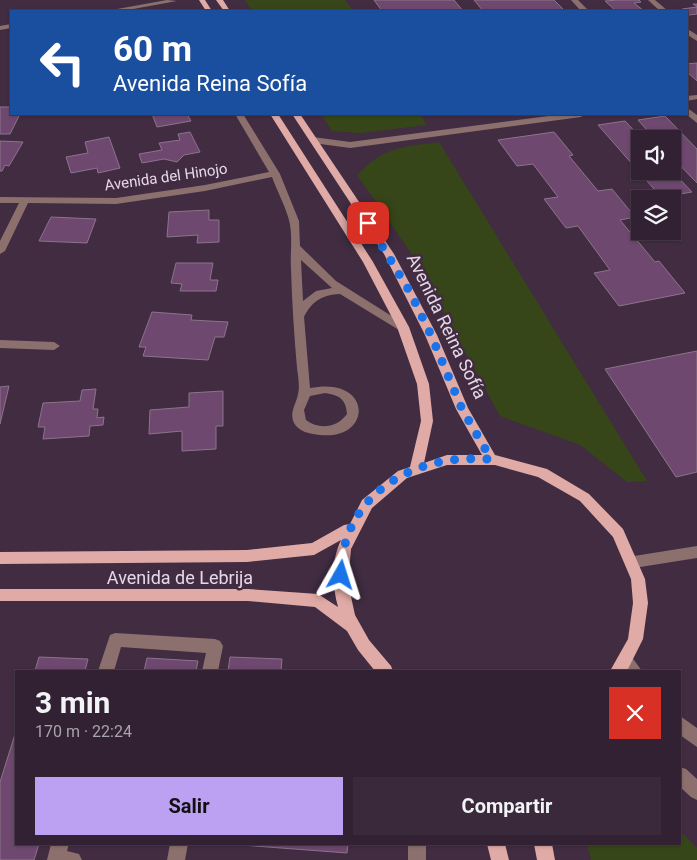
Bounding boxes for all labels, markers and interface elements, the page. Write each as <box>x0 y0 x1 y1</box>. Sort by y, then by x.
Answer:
text: 60 m <box>113 29 192 70</box>
icon: left <box>30 30 95 95</box>
text: Avenida Reina Sofía <box>113 71 307 96</box>
map controls <box>631 130 681 240</box>
button: sound <box>631 130 681 180</box>
street label: Avenida del Hinojo <box>103 159 229 195</box>
button: layers <box>631 190 681 240</box>
pin <box>347 202 389 244</box>
icon: arrive <box>354 209 382 237</box>
street label: Avenida Reina Sofía <box>403 250 491 402</box>
position arrow <box>314 548 366 600</box>
street label: Avenida de Lebrija <box>107 567 253 588</box>
text: 3 min <box>35 685 110 720</box>
button: close <box>609 687 661 739</box>
text: 170 m · 22:24 <box>35 722 132 741</box>
button: Salir <box>35 777 343 835</box>
button: Compartir <box>353 777 661 835</box>

